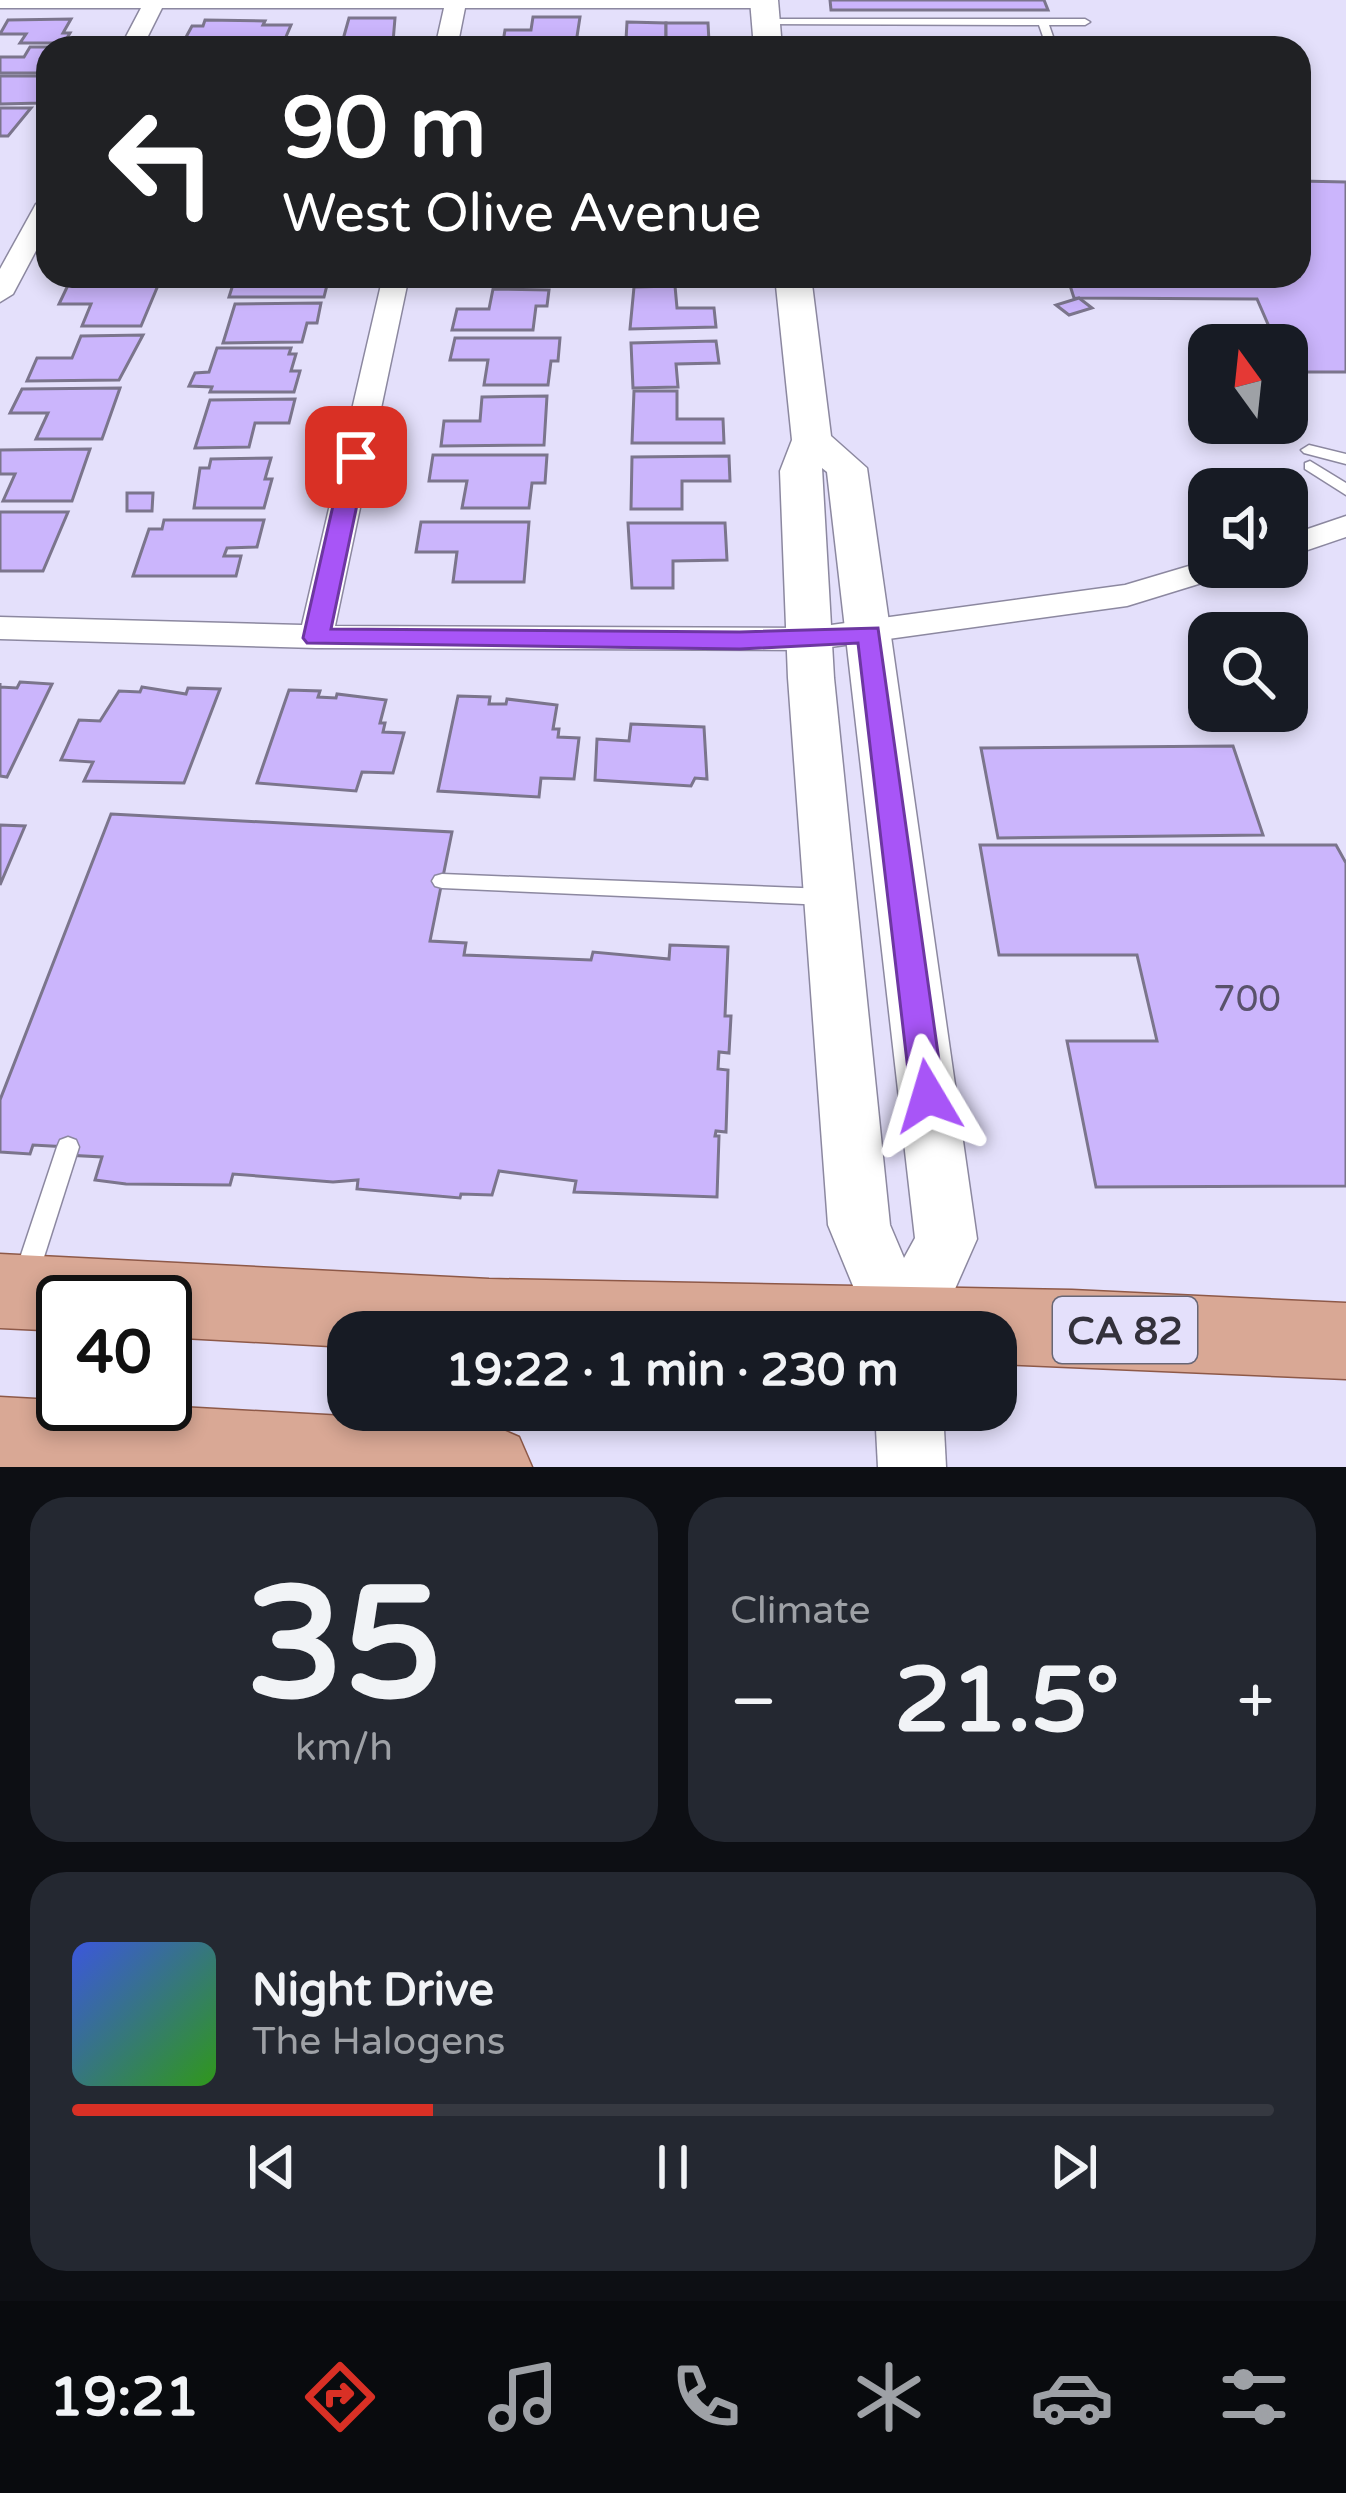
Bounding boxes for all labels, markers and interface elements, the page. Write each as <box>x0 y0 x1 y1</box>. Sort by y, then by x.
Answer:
text: 90 m <box>282 79 486 180</box>
icon: left <box>84 84 240 240</box>
text: West Olive Avenue <box>282 181 761 246</box>
north arrow <box>1188 324 1308 444</box>
map controls <box>1188 324 1308 732</box>
pin <box>305 406 407 508</box>
icon: arrive <box>323 424 389 490</box>
button: sound <box>1188 468 1308 588</box>
button: search <box>1188 612 1308 732</box>
house number: 700 <box>1213 978 1281 1021</box>
position arrow <box>865 1033 991 1159</box>
speed limit sign: 40 <box>36 1275 192 1431</box>
road number: CA 82 <box>1053 1297 1197 1363</box>
text: 19:22 · 1 min · 230 m <box>446 1344 898 1398</box>
text: 35 <box>246 1552 442 1740</box>
text: Climate <box>730 1587 870 1634</box>
text: 21.5° <box>894 1647 1120 1756</box>
text: − <box>730 1662 777 1742</box>
text: + <box>1237 1662 1274 1742</box>
text: km/h <box>295 1724 393 1771</box>
text: Night Drive <box>252 1964 494 2018</box>
text: The Halogens <box>252 2018 505 2065</box>
icon: previous <box>239 2134 305 2200</box>
icon: pause <box>640 2134 706 2200</box>
icon: next <box>1041 2134 1107 2200</box>
icon: directions <box>298 2355 382 2439</box>
icon: music <box>481 2355 565 2439</box>
icon: phone <box>664 2355 748 2439</box>
icon: climate <box>847 2355 931 2439</box>
icon: car <box>1030 2355 1114 2439</box>
icon: filters <box>1212 2355 1296 2439</box>
text: 19:21 <box>49 2365 199 2430</box>

